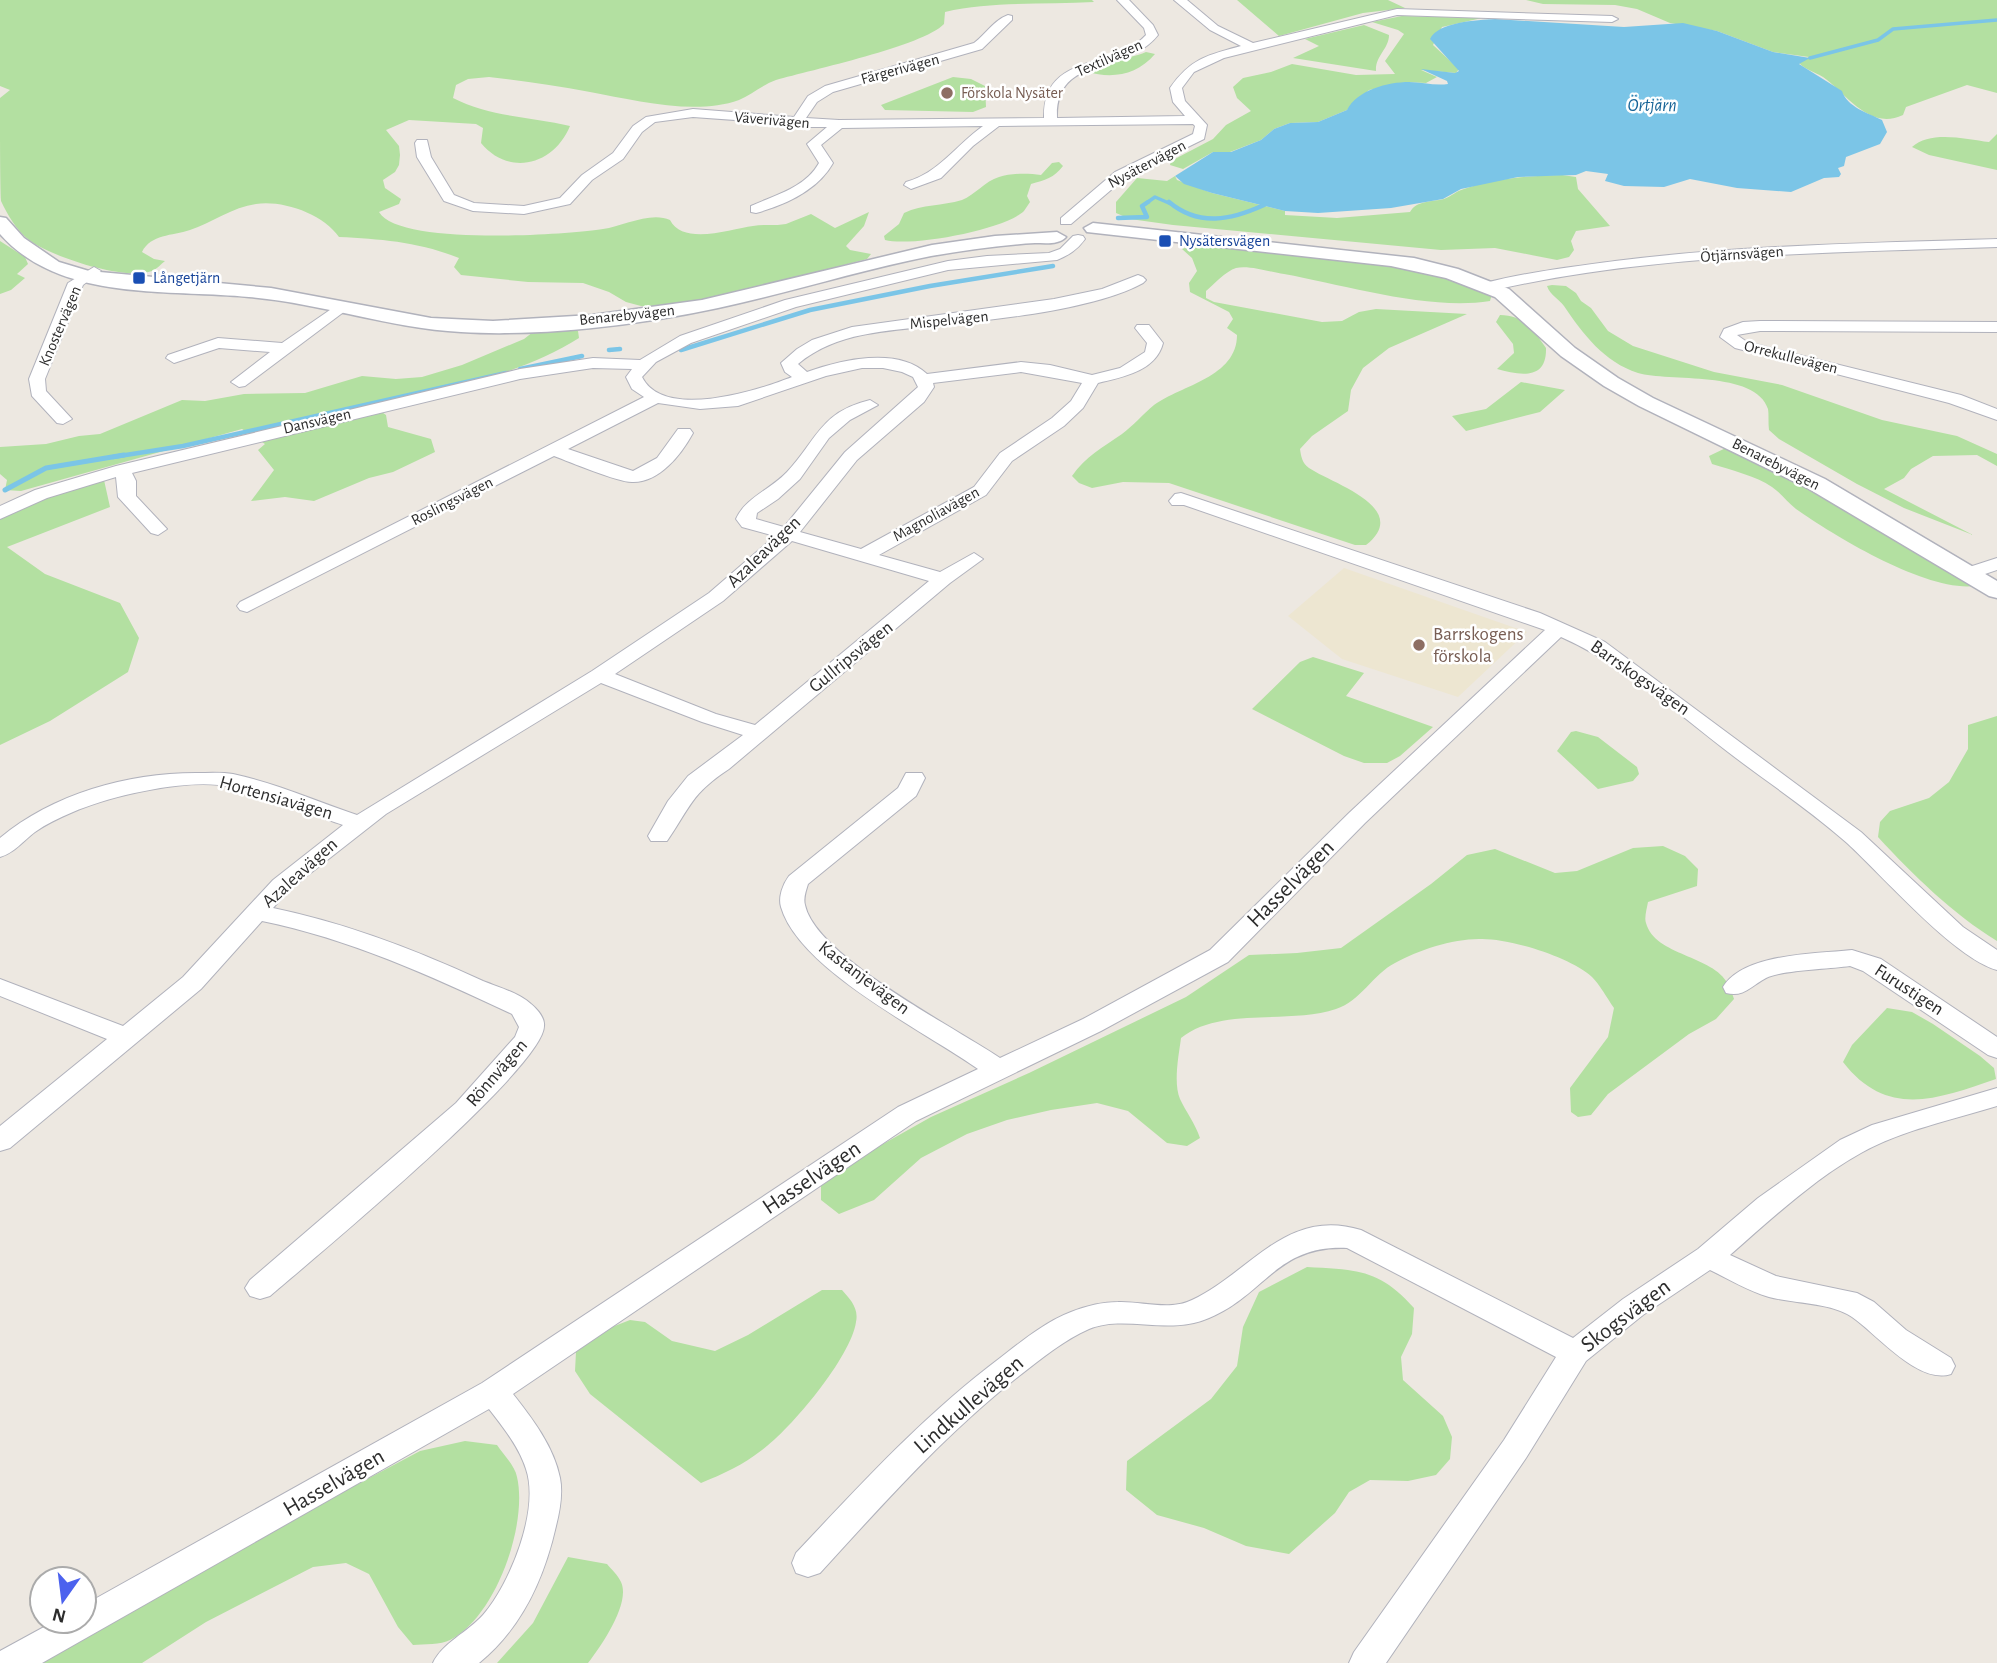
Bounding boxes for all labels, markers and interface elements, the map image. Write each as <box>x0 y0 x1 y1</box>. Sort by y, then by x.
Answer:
street label: Textilvägen <box>1073 36 1145 80</box>
street label: Färgerivägen <box>859 51 941 87</box>
marker: Förskola Nysäter <box>939 85 955 101</box>
place label: Förskola Nysäter <box>961 85 1064 102</box>
water label: Örtjärn <box>1627 95 1677 115</box>
street label: Väverivägen <box>734 109 810 131</box>
street label: Nysätervägen <box>1105 137 1189 192</box>
marker: Nysätersvägen <box>1157 233 1173 249</box>
place label: Nysätersvägen <box>1179 233 1270 250</box>
street label: Ötjärnsvägen <box>1700 241 1784 266</box>
marker: Långetjärn <box>131 270 147 286</box>
place label: Långetjärn <box>153 270 220 287</box>
street label: Knostervägen <box>36 283 84 369</box>
street label: Benarebyvägen <box>578 302 676 329</box>
street label: Mispelvägen <box>909 308 989 332</box>
street label: Orrekullevägen <box>1743 338 1839 376</box>
street label: Dansvägen <box>282 405 352 437</box>
street label: Benarebyvägen <box>1729 435 1822 494</box>
street label: Roslingsvägen <box>409 474 495 528</box>
street label: Magnoliavägen <box>890 484 982 544</box>
street label: Azaleavägen <box>724 513 804 591</box>
street label: Gullripsvägen <box>805 618 897 696</box>
place label: Barrskogens förskola <box>1433 625 1524 666</box>
marker: Barrskogens förskola <box>1411 637 1427 653</box>
street label: Barrskogsvägen <box>1587 637 1693 719</box>
street label: Hortensiavägen <box>217 773 335 823</box>
street label: Azaleavägen <box>259 835 341 911</box>
street label: Hasselvägen <box>1243 836 1339 932</box>
street label: Kastanjevägen <box>815 938 913 1018</box>
street label: Furustigen <box>1871 961 1947 1019</box>
street label: Rönnvägen <box>463 1036 531 1110</box>
street label: Hasselvägen <box>759 1137 865 1219</box>
street label: Skogsvägen <box>1577 1275 1675 1357</box>
street label: Lindkullevägen <box>910 1351 1028 1459</box>
street label: Hasselvägen <box>279 1445 389 1521</box>
north arrow <box>28 1565 98 1635</box>
text: N <box>51 1604 68 1626</box>

